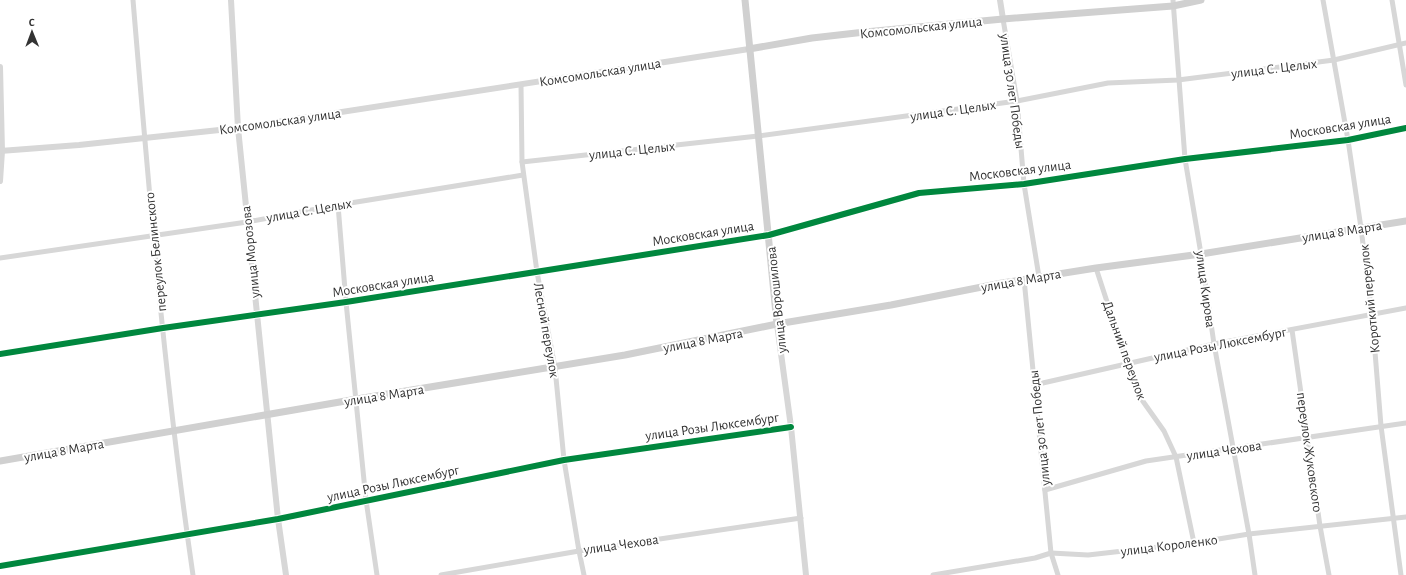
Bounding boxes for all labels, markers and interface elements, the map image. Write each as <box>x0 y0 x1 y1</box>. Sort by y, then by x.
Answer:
north arrow <box>12 12 52 52</box>
street label: Комсомольская улица <box>859 15 984 41</box>
text: С <box>29 17 35 28</box>
street label: улица 30 лет Победы <box>997 32 1027 150</box>
street label: Комсомольская улица <box>538 56 663 90</box>
street label: улица С. Целых <box>1229 57 1318 81</box>
street label: улица С. Целых <box>908 98 997 124</box>
street label: Комсомольская улица <box>218 106 343 137</box>
street label: Московская улица <box>1288 112 1393 142</box>
street label: улица С. Целых <box>587 140 676 163</box>
street label: Московская улица <box>968 158 1073 184</box>
street label: переулок Белинского <box>143 191 169 312</box>
street label: улица С. Целых <box>264 197 353 226</box>
street label: улица Морозова <box>239 205 263 300</box>
street label: Московская улица <box>651 219 756 249</box>
street label: улица 8 Марта <box>1300 219 1384 245</box>
street label: Короткий переулок <box>1357 243 1383 354</box>
street label: улица Ворошилова <box>764 245 790 355</box>
street label: улица Кирова <box>1193 249 1217 329</box>
street label: улица 8 Марта <box>979 267 1063 295</box>
street label: Московская улица <box>331 270 436 300</box>
street label: Лесной переулок <box>531 281 561 379</box>
street label: Дальний переулок <box>1100 299 1149 402</box>
street label: улица Розы Люксембург <box>1152 325 1288 365</box>
street label: улица 8 Марта <box>661 326 745 356</box>
street label: улица 30 лет Победы <box>1027 369 1053 487</box>
street label: улица 8 Марта <box>342 383 426 409</box>
street label: переулок Жуковского <box>1294 391 1324 513</box>
street label: улица Розы Люксембург <box>644 411 780 443</box>
street label: улица 8 Марта <box>22 437 106 465</box>
street label: улица Чехова <box>1185 439 1263 463</box>
street label: улица Розы Люксембург <box>325 463 461 505</box>
street label: улица Чехова <box>582 533 660 557</box>
street label: улица Короленко <box>1119 533 1218 559</box>

